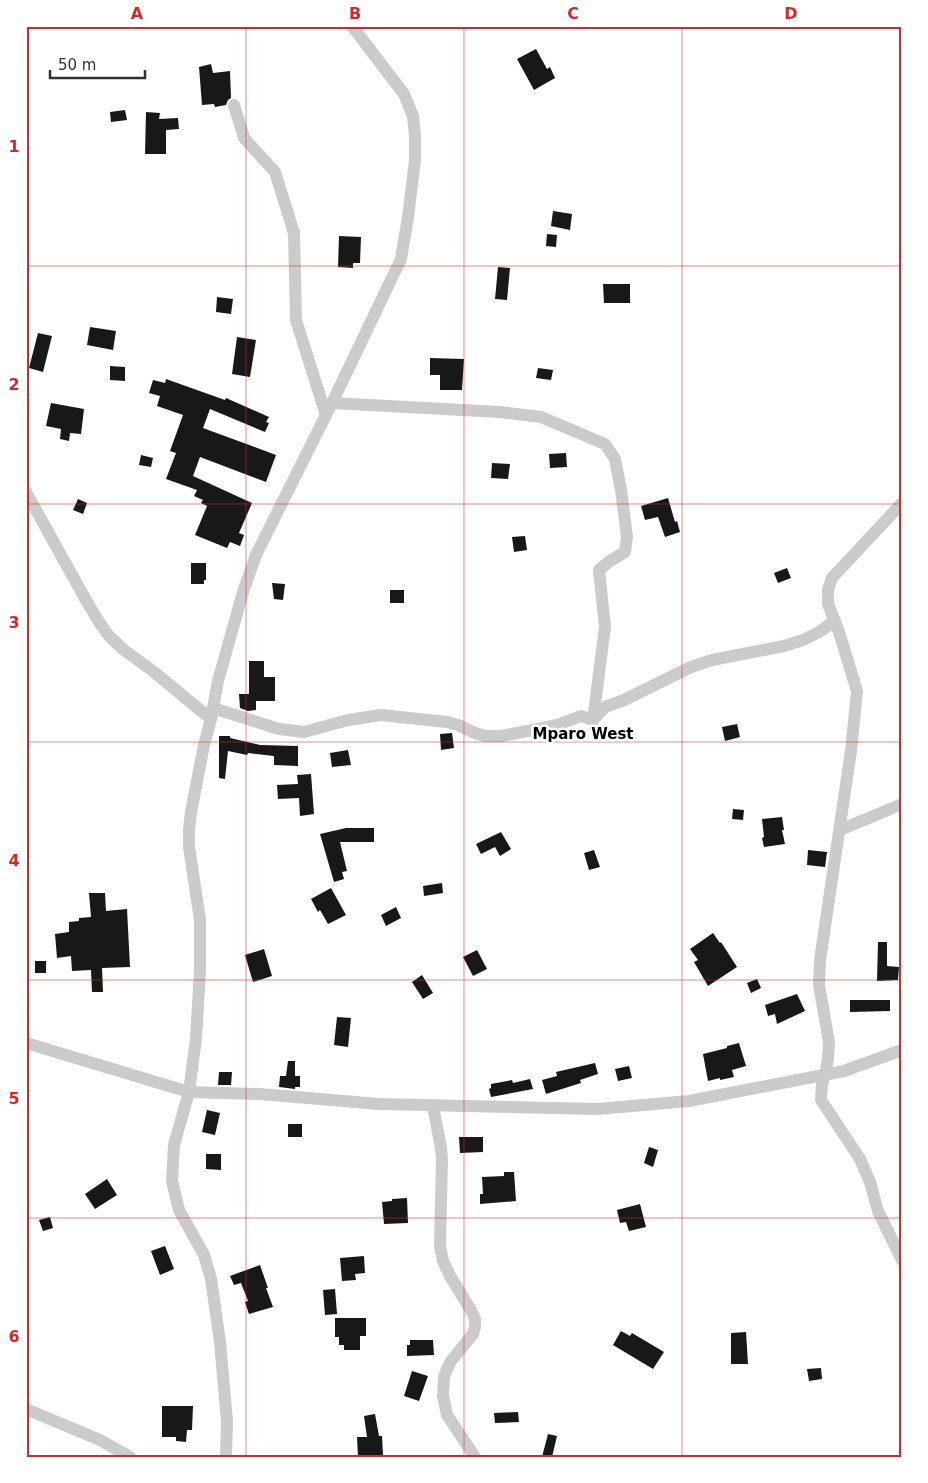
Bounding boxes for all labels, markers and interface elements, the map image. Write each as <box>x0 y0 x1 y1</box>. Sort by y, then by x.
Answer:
text: A <box>131 4 144 23</box>
text: B <box>349 4 361 23</box>
text: C <box>567 4 579 23</box>
text: D <box>784 4 798 23</box>
scale bar <box>50 48 145 80</box>
text: 50 m <box>58 56 96 74</box>
text: 1 <box>8 137 20 156</box>
text: 2 <box>8 375 20 394</box>
text: 3 <box>8 613 20 632</box>
district label: Mparo West <box>533 725 634 743</box>
text: 4 <box>8 851 20 870</box>
text: 5 <box>8 1089 20 1108</box>
text: 6 <box>8 1327 20 1346</box>

